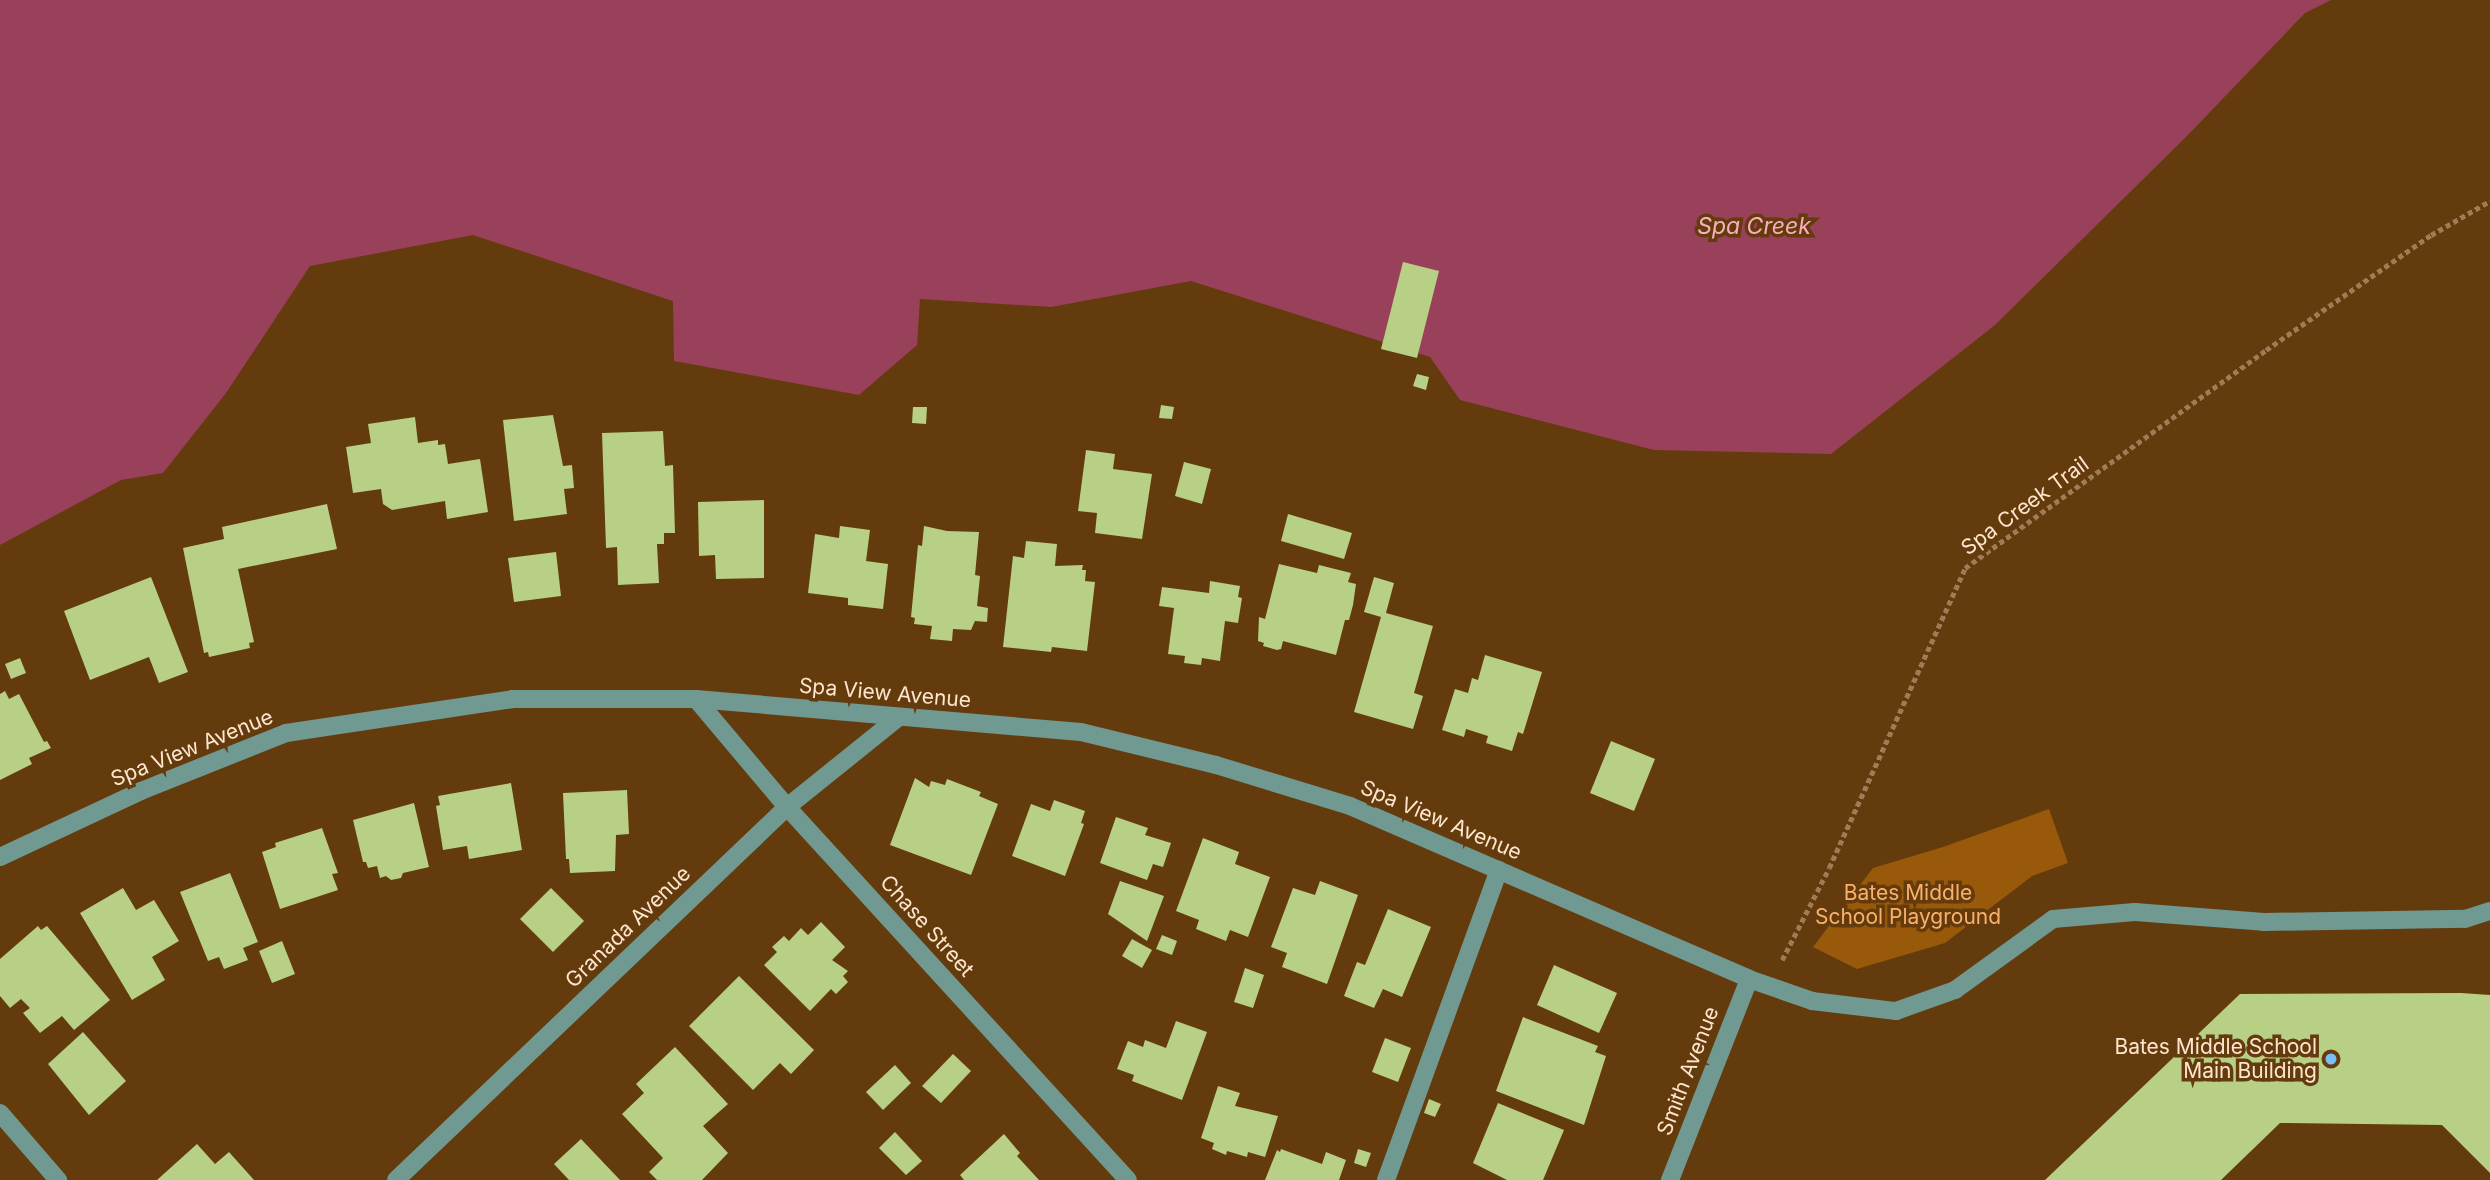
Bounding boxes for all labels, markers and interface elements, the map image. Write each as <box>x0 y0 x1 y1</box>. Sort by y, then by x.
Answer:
water label: Spa Creek <box>1697 212 1811 240</box>
street label: Spa Creek Trail <box>1956 451 2094 561</box>
street label: Spa View Avenue <box>798 673 972 713</box>
street label: Spa View Avenue <box>107 704 277 792</box>
street label: Spa View Avenue <box>1357 775 1525 865</box>
street label: Granada Avenue <box>560 861 696 993</box>
street label: Chase Street <box>875 870 979 982</box>
park label: Bates Middle School Playground <box>1815 880 2001 930</box>
street label: Smith Avenue <box>1652 1003 1724 1139</box>
place label: Bates Middle School Main Building <box>2114 1034 2317 1084</box>
marker: Bates Middle School Main Building <box>2323 1051 2339 1067</box>

